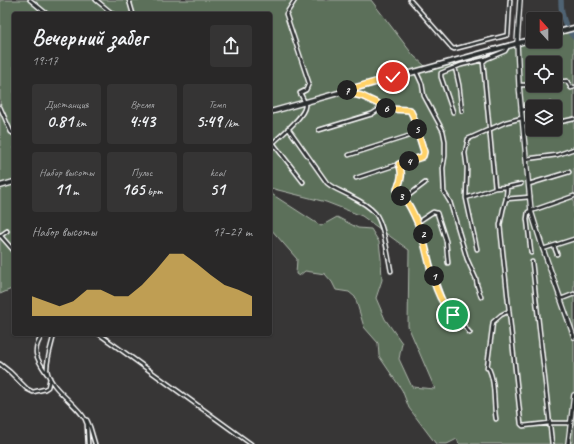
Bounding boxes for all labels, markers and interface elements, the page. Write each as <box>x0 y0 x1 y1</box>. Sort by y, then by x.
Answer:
north arrow <box>526 12 562 48</box>
map controls <box>526 12 562 136</box>
text: Вечерний забег <box>32 24 147 52</box>
button: share <box>210 25 252 67</box>
text: 19:17 <box>32 53 58 69</box>
button: locate <box>526 56 562 92</box>
pin <box>376 60 410 94</box>
icon: check <box>382 66 404 88</box>
pin: 7 <box>337 80 357 100</box>
text: 7 <box>345 83 349 97</box>
text: Дистанция <box>45 97 89 111</box>
text: Время <box>130 97 154 111</box>
text: Темп <box>208 97 226 111</box>
pin: 6 <box>376 98 396 118</box>
button: layers <box>526 100 562 136</box>
text: 6 <box>383 101 389 115</box>
text: 0.81 <box>47 111 73 132</box>
text: 4:43 <box>129 111 155 132</box>
text: 5:49 <box>196 111 222 132</box>
text: km <box>73 116 87 130</box>
text: /km <box>222 116 239 130</box>
pin: 5 <box>407 119 427 139</box>
text: 5 <box>415 122 419 136</box>
pin: 4 <box>399 151 419 171</box>
text: 4 <box>407 154 411 168</box>
text: Набор высоты <box>39 165 94 179</box>
text: Пульс <box>131 165 153 179</box>
text: kcal <box>210 165 225 179</box>
text: 11 <box>55 179 70 200</box>
text: 165 <box>122 179 145 200</box>
text: 51 <box>210 179 225 200</box>
text: m <box>70 184 79 198</box>
text: bpm <box>145 184 162 198</box>
pin: 3 <box>391 186 411 206</box>
text: 3 <box>399 189 403 203</box>
text: Набор высоты <box>32 224 97 240</box>
text: 17–27 m <box>212 224 252 240</box>
pin: 2 <box>413 224 433 244</box>
text: 2 <box>421 227 425 241</box>
pin: 1 <box>424 266 444 286</box>
text: 1 <box>432 269 436 283</box>
pin <box>436 298 470 332</box>
icon: arrive <box>442 304 464 326</box>

